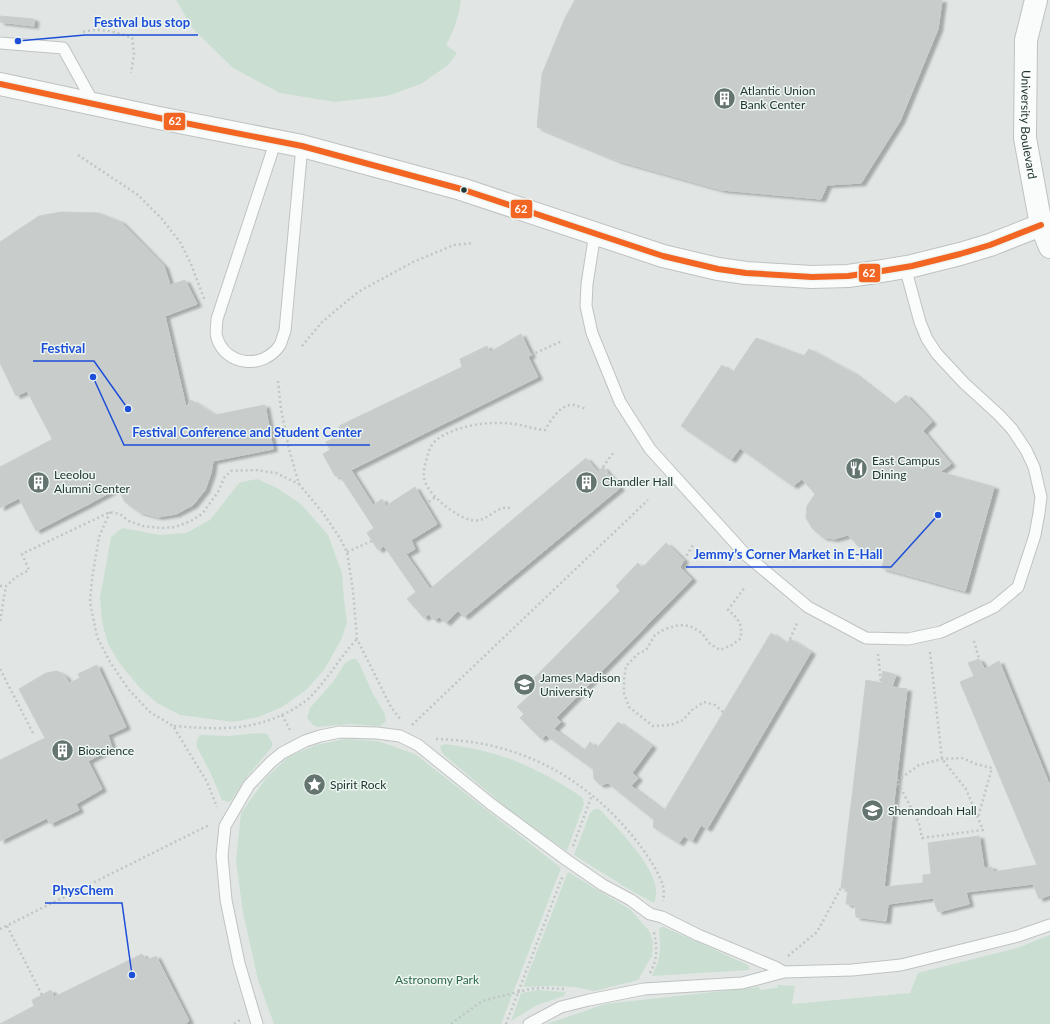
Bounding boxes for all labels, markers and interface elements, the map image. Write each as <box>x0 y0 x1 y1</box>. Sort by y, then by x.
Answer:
callout: Festival bus stop <box>85 10 198 35</box>
text: Festival bus stop <box>94 14 190 30</box>
street label: University Boulevard <box>1018 70 1040 180</box>
place label: Atlantic Union Bank Center <box>740 83 815 112</box>
building icon: Atlantic Union Bank Center <box>712 85 738 111</box>
line badge: 62 <box>163 112 186 131</box>
text: 62 <box>169 114 181 127</box>
unlabelled marker <box>459 185 469 195</box>
line badge: 62 <box>510 199 533 219</box>
text: 62 <box>515 202 527 215</box>
line badge: 62 <box>858 263 881 283</box>
text: 62 <box>863 266 875 279</box>
callout: Festival <box>33 336 94 361</box>
text: Festival <box>41 340 85 356</box>
callout: Festival Conference and Student Center <box>124 420 370 445</box>
text: Festival Conference and Student Center <box>132 424 362 440</box>
place label: East Campus Dining <box>872 453 940 482</box>
restaurant icon: East Campus Dining <box>844 455 870 481</box>
place label: Leeolou Alumni Center <box>54 467 131 496</box>
building icon: Leeolou Alumni Center <box>25 469 51 495</box>
building icon: Chandler Hall <box>573 469 599 495</box>
place label: Chandler Hall <box>602 474 673 489</box>
callout: Jemmy’s Corner Market in E-Hall <box>686 542 891 567</box>
text: Jemmy’s Corner Market in E-Hall <box>693 546 883 562</box>
place label: James Madison University <box>540 670 621 699</box>
school or university icon: James Madison University <box>512 672 538 698</box>
building icon: Bioscience <box>49 738 75 764</box>
place label: Bioscience <box>78 743 134 758</box>
place icon: Spirit Rock <box>302 772 328 798</box>
place label: Spirit Rock <box>330 777 387 792</box>
school or university icon: Shenandoah Hall <box>859 798 885 824</box>
place label: Shenandoah Hall <box>888 803 977 818</box>
callout: PhysChem <box>45 878 122 903</box>
text: PhysChem <box>52 882 114 898</box>
park label: Astronomy Park <box>395 972 480 987</box>

